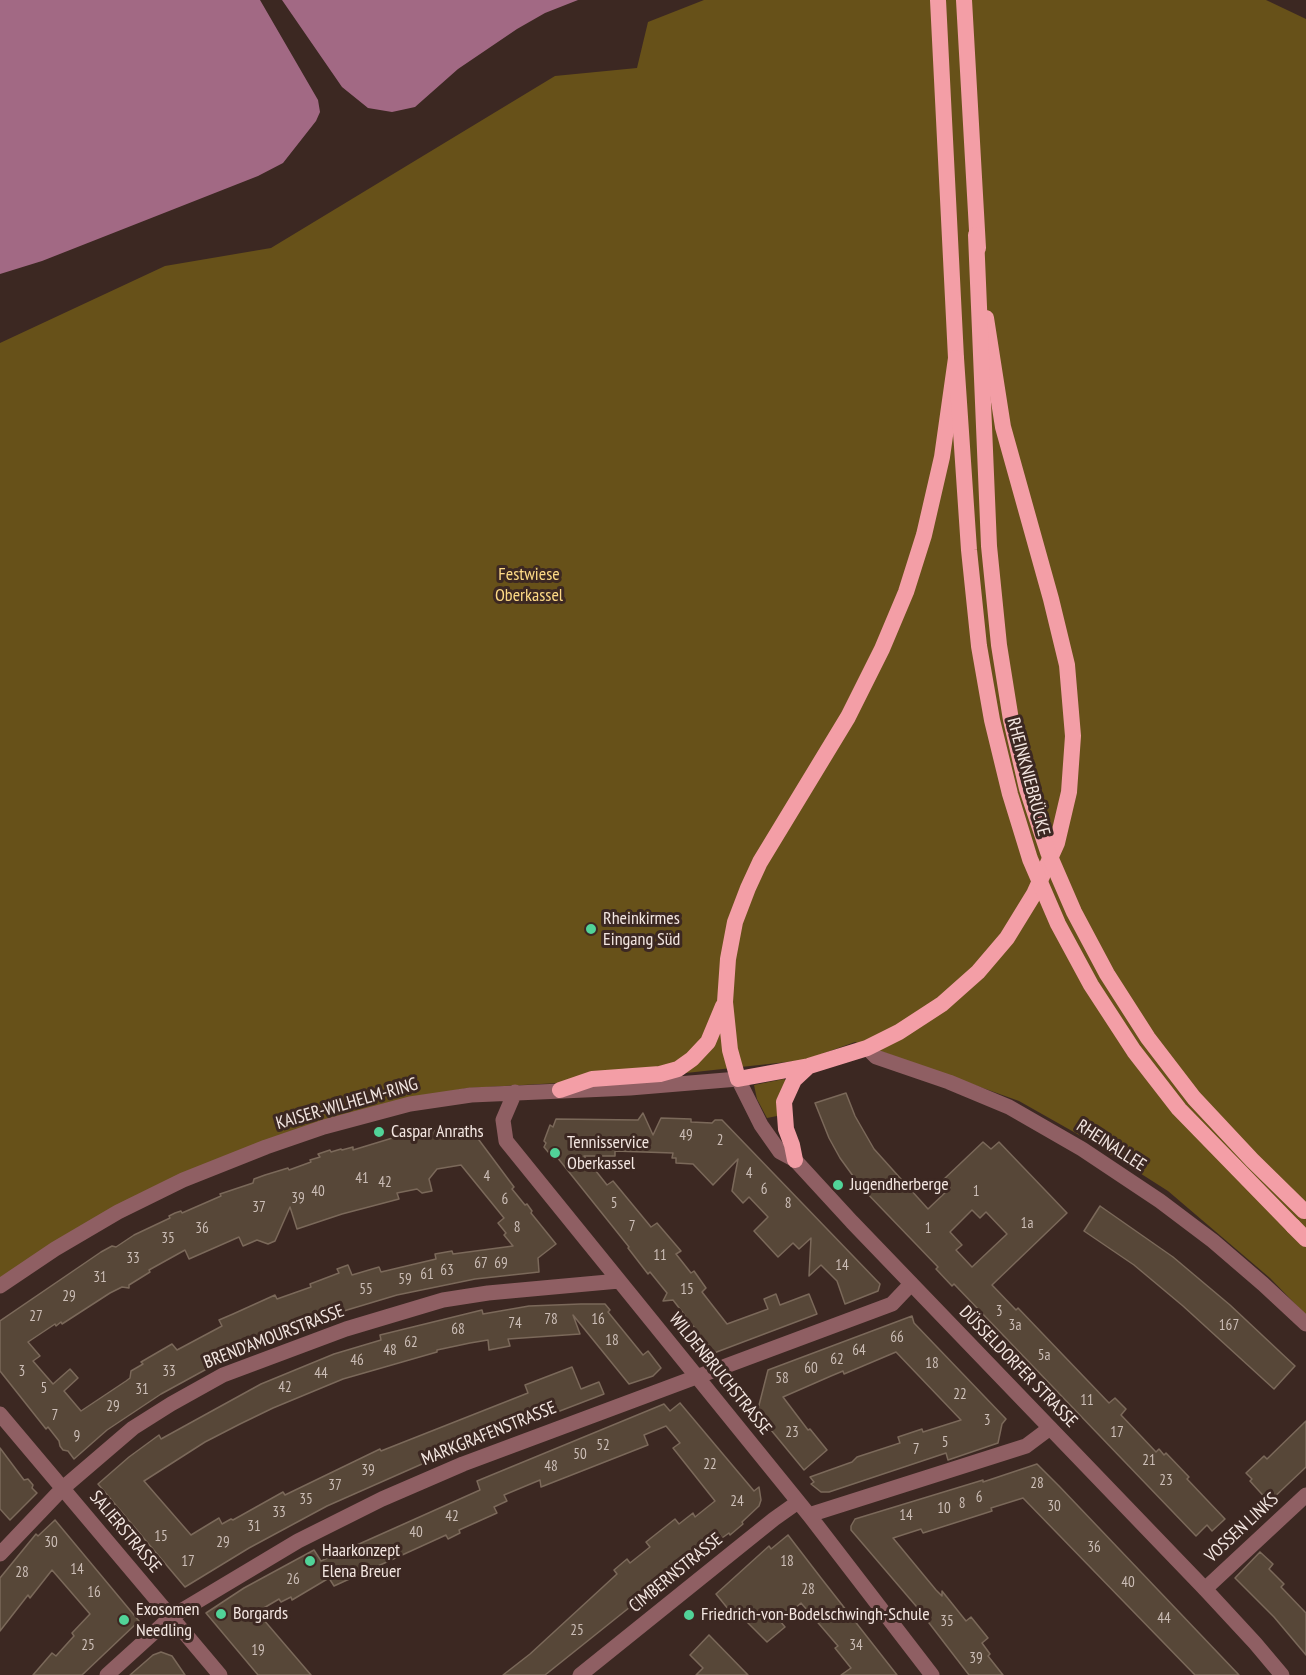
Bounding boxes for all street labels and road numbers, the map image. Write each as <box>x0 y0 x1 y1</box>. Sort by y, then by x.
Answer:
street label: RHEINKNIEBRÜCKE <box>1002 715 1054 839</box>
street label: KAISER-WILHELM-RING <box>274 1073 420 1135</box>
street label: RHEINALLEE <box>1072 1115 1150 1177</box>
street label: BREND'AMOURSTRASSE <box>201 1300 347 1374</box>
street label: DÜSSELDORFER STRASSE <box>954 1302 1082 1432</box>
street label: WILDENBRUCHSTRASSE <box>664 1309 776 1439</box>
street label: MARKGRAFENSTRASSE <box>419 1397 559 1471</box>
street label: SALIERSTRASSE <box>85 1487 165 1577</box>
street label: VOSSEN LINKS <box>1201 1489 1283 1567</box>
street label: CIMBERNSTRASSE <box>625 1529 727 1617</box>

